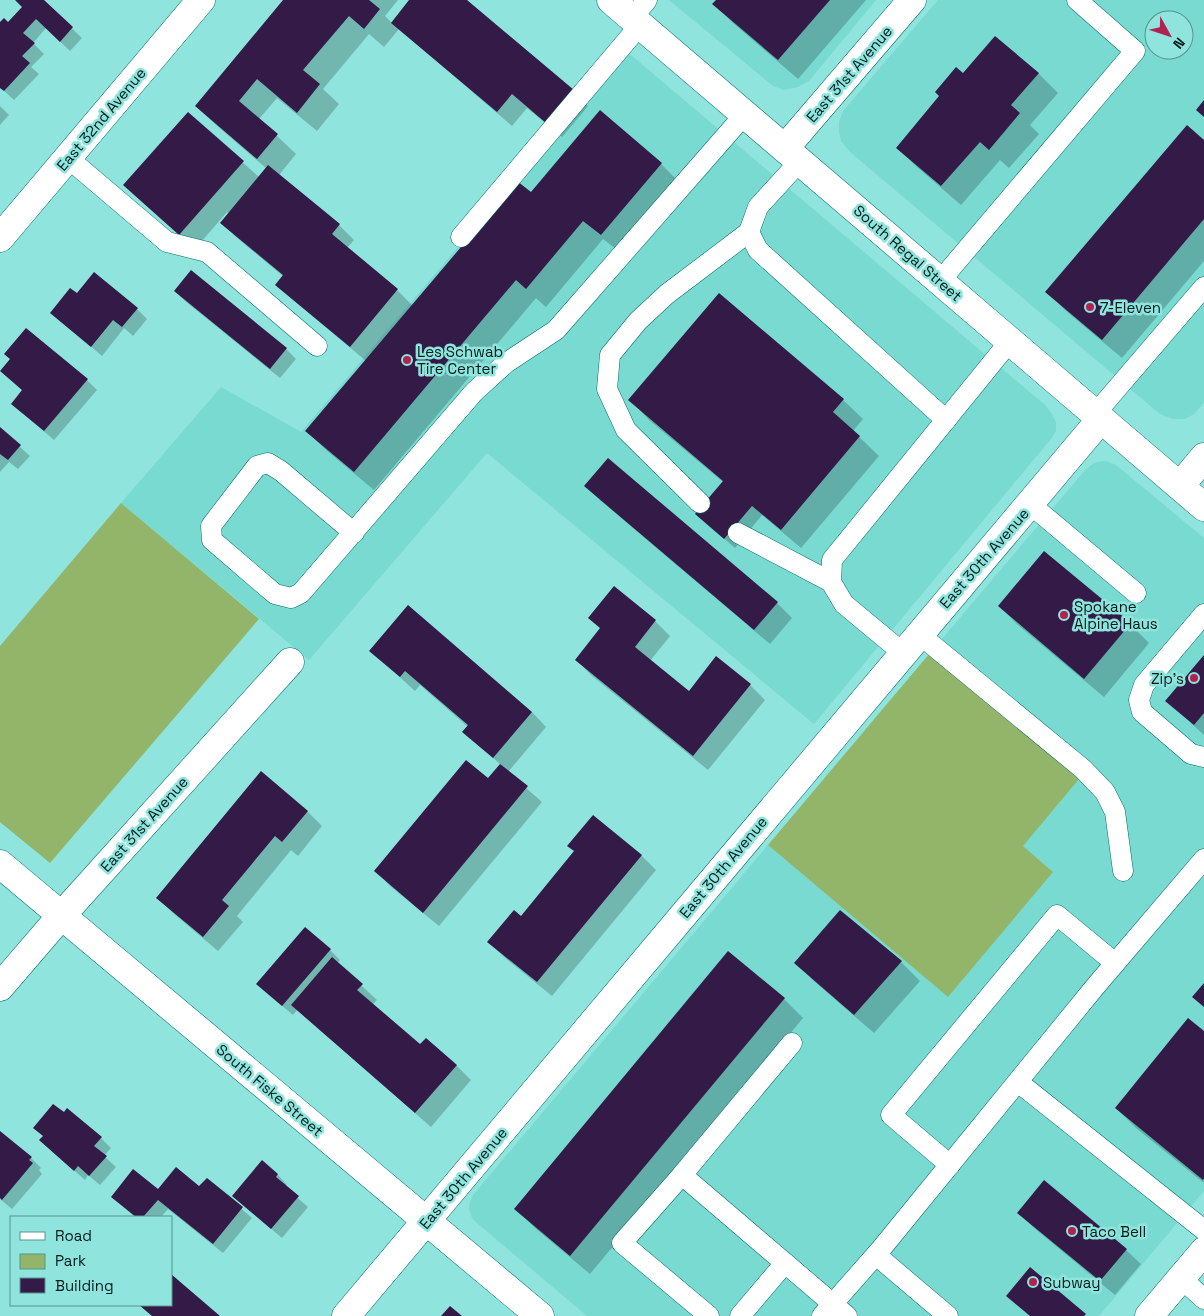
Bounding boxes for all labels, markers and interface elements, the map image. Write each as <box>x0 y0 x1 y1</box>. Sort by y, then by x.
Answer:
north arrow <box>1144 10 1194 60</box>
street label: East 31st Avenue <box>802 22 896 126</box>
text: N <box>1169 34 1189 53</box>
street label: East 32nd Avenue <box>52 63 150 175</box>
street label: South Regal Street <box>850 201 966 305</box>
place label: 7-Eleven <box>1100 298 1161 317</box>
marker: 7-Eleven <box>1084 301 1096 313</box>
place label: Les Schwab Tire Center <box>417 342 503 378</box>
marker: Les Schwab Tire Center <box>401 354 413 366</box>
street label: East 30th Avenue <box>935 504 1033 612</box>
place label: Spokane Alpine Haus <box>1074 597 1158 633</box>
marker: Spokane Alpine Haus <box>1058 609 1070 621</box>
place label: Zip's <box>1151 669 1184 688</box>
marker: Zip's <box>1188 672 1200 684</box>
street label: East 31st Avenue <box>96 772 192 876</box>
street label: East 30th Avenue <box>675 812 771 922</box>
street label: South Fiske Street <box>213 1040 327 1140</box>
street label: East 30th Avenue <box>415 1123 511 1233</box>
legend <box>10 1216 172 1306</box>
place label: Taco Bell <box>1082 1222 1146 1241</box>
marker: Taco Bell <box>1066 1225 1078 1237</box>
text: Road <box>55 1226 92 1245</box>
text: Park <box>55 1251 86 1270</box>
place label: Subway <box>1043 1273 1100 1292</box>
text: Building <box>55 1276 114 1295</box>
marker: Subway <box>1027 1276 1039 1288</box>

